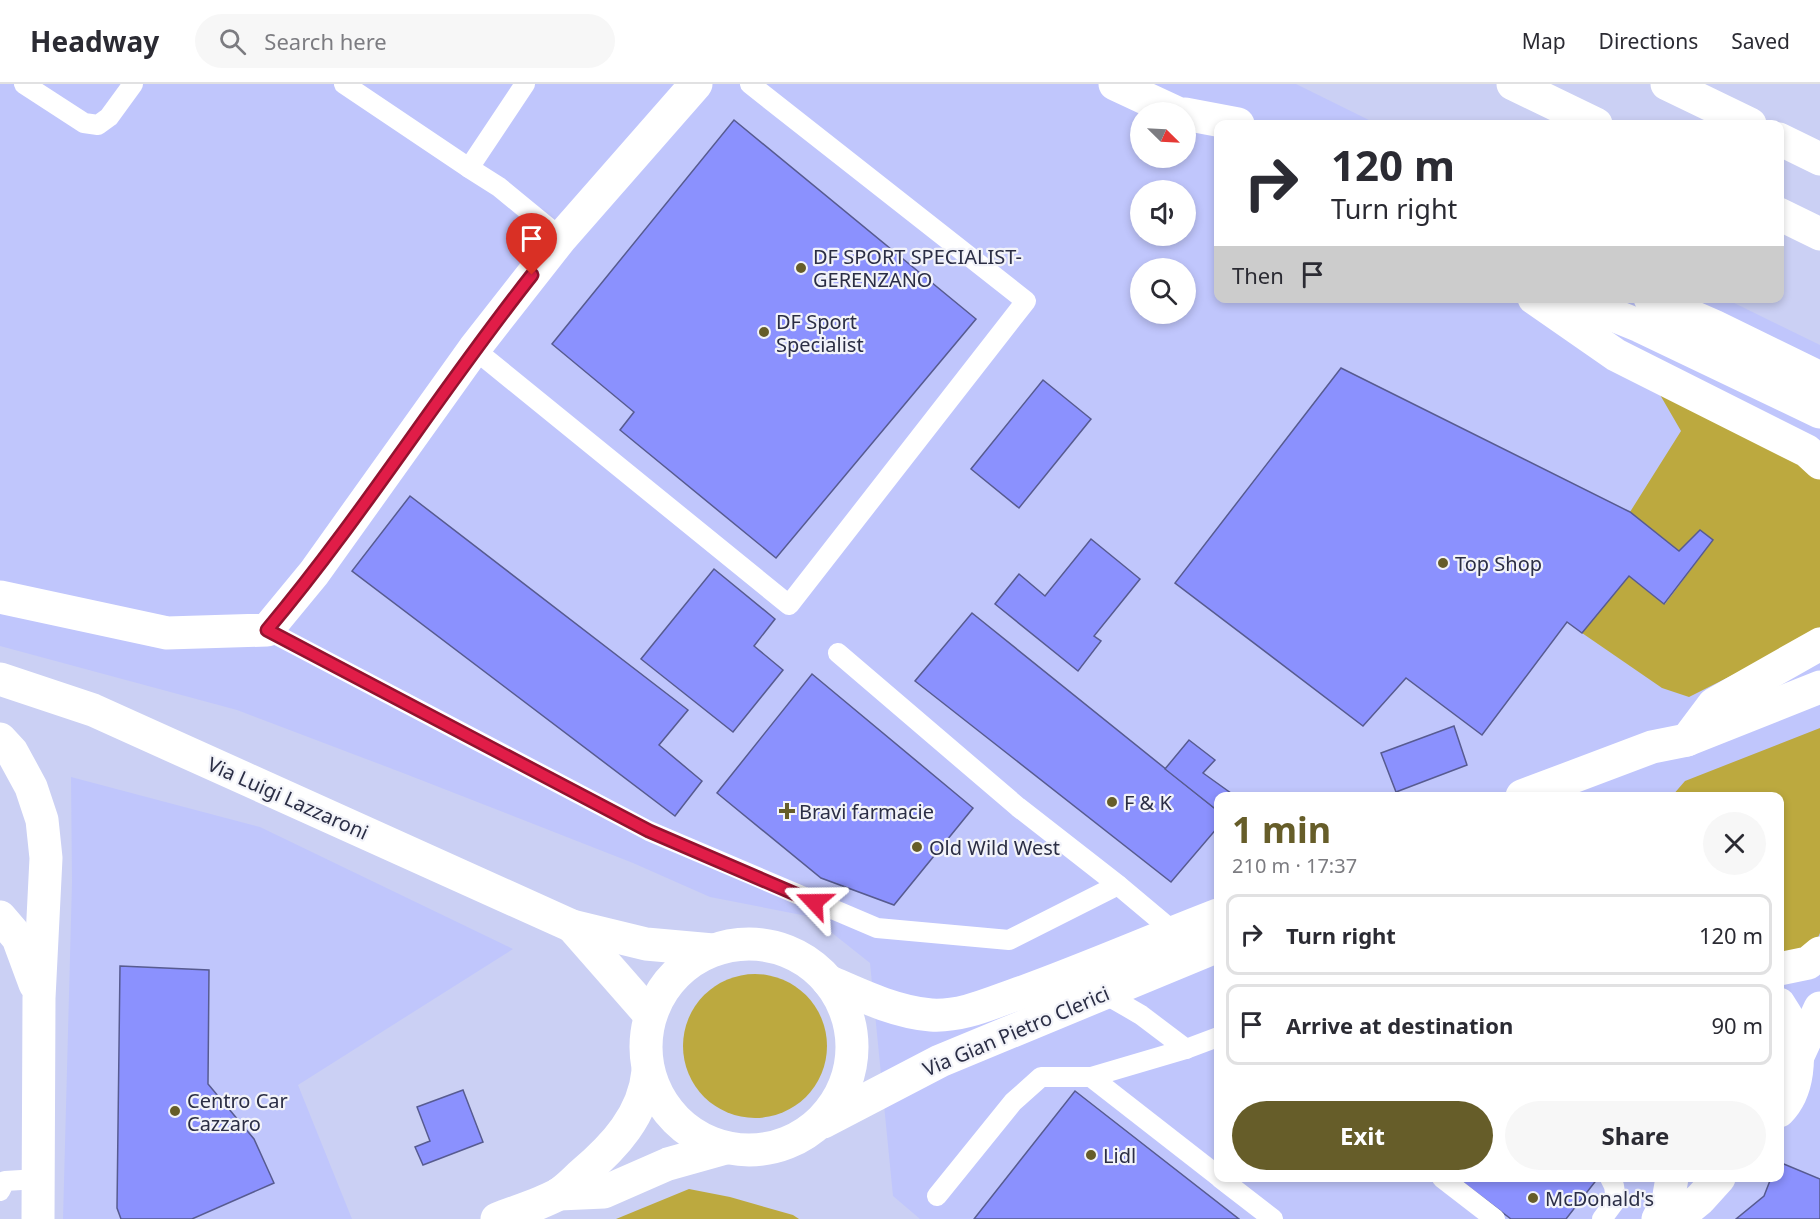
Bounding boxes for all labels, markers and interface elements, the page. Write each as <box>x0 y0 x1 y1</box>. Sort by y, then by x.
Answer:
search box <box>195 14 615 68</box>
text: Headway <box>30 22 159 60</box>
icon: search <box>216 25 249 58</box>
text: Search here <box>264 26 387 56</box>
text: Map <box>1522 27 1566 55</box>
text: Directions <box>1599 27 1698 55</box>
text: Saved <box>1731 27 1790 55</box>
north arrow <box>1130 102 1196 168</box>
map controls <box>1130 102 1196 324</box>
text: 120 m <box>1331 136 1455 193</box>
icon: right <box>1232 144 1310 222</box>
button: sound <box>1130 180 1196 246</box>
text: Turn right <box>1331 190 1457 227</box>
pin <box>506 213 557 275</box>
icon: arrive <box>515 222 548 255</box>
place label: DF SPORT SPECIALIST- GERENZANO <box>813 243 1022 293</box>
button: search <box>1130 258 1196 324</box>
icon: arrive <box>1296 258 1329 291</box>
text: Then <box>1232 260 1284 290</box>
marker: DF SPORT SPECIALIST- GERENZANO <box>794 261 808 275</box>
place label: DF Sport Specialist <box>776 308 864 358</box>
marker: DF Sport Specialist <box>757 325 771 339</box>
place label: Top Shop <box>1455 550 1542 577</box>
marker: Top Shop <box>1436 556 1450 570</box>
street label: Via Luigi Lazzaroni <box>203 750 373 846</box>
place label: F & K <box>1124 789 1172 816</box>
marker: F & K <box>1105 795 1119 809</box>
place label: Bravi farmacie <box>799 798 934 825</box>
marker: Bravi farmacie <box>780 804 794 818</box>
text: 1 min <box>1232 805 1331 854</box>
button: close <box>1703 812 1766 875</box>
place label: Old Wild West <box>929 834 1060 861</box>
marker: Old Wild West <box>910 840 924 854</box>
text: 210 m · 17:37 <box>1232 852 1357 879</box>
position arrow <box>782 870 846 934</box>
icon: right <box>1235 918 1268 951</box>
text: Turn right <box>1286 920 1396 950</box>
text: 120 m <box>1699 920 1763 950</box>
street label: Via Gian Pietro Clerici <box>919 979 1113 1083</box>
icon: arrive <box>1235 1008 1268 1041</box>
text: Arrive at destination <box>1286 1010 1513 1040</box>
text: 90 m <box>1712 1010 1763 1040</box>
place label: Centro Car Cazzaro <box>187 1087 288 1137</box>
button: Exit <box>1232 1101 1493 1170</box>
button: Share <box>1505 1101 1766 1170</box>
marker: Centro Car Cazzaro <box>168 1104 182 1118</box>
place label: Lidl <box>1103 1142 1136 1169</box>
marker: Lidl <box>1084 1148 1098 1162</box>
place label: McDonald's <box>1545 1185 1654 1212</box>
marker: McDonald's <box>1526 1191 1540 1205</box>

